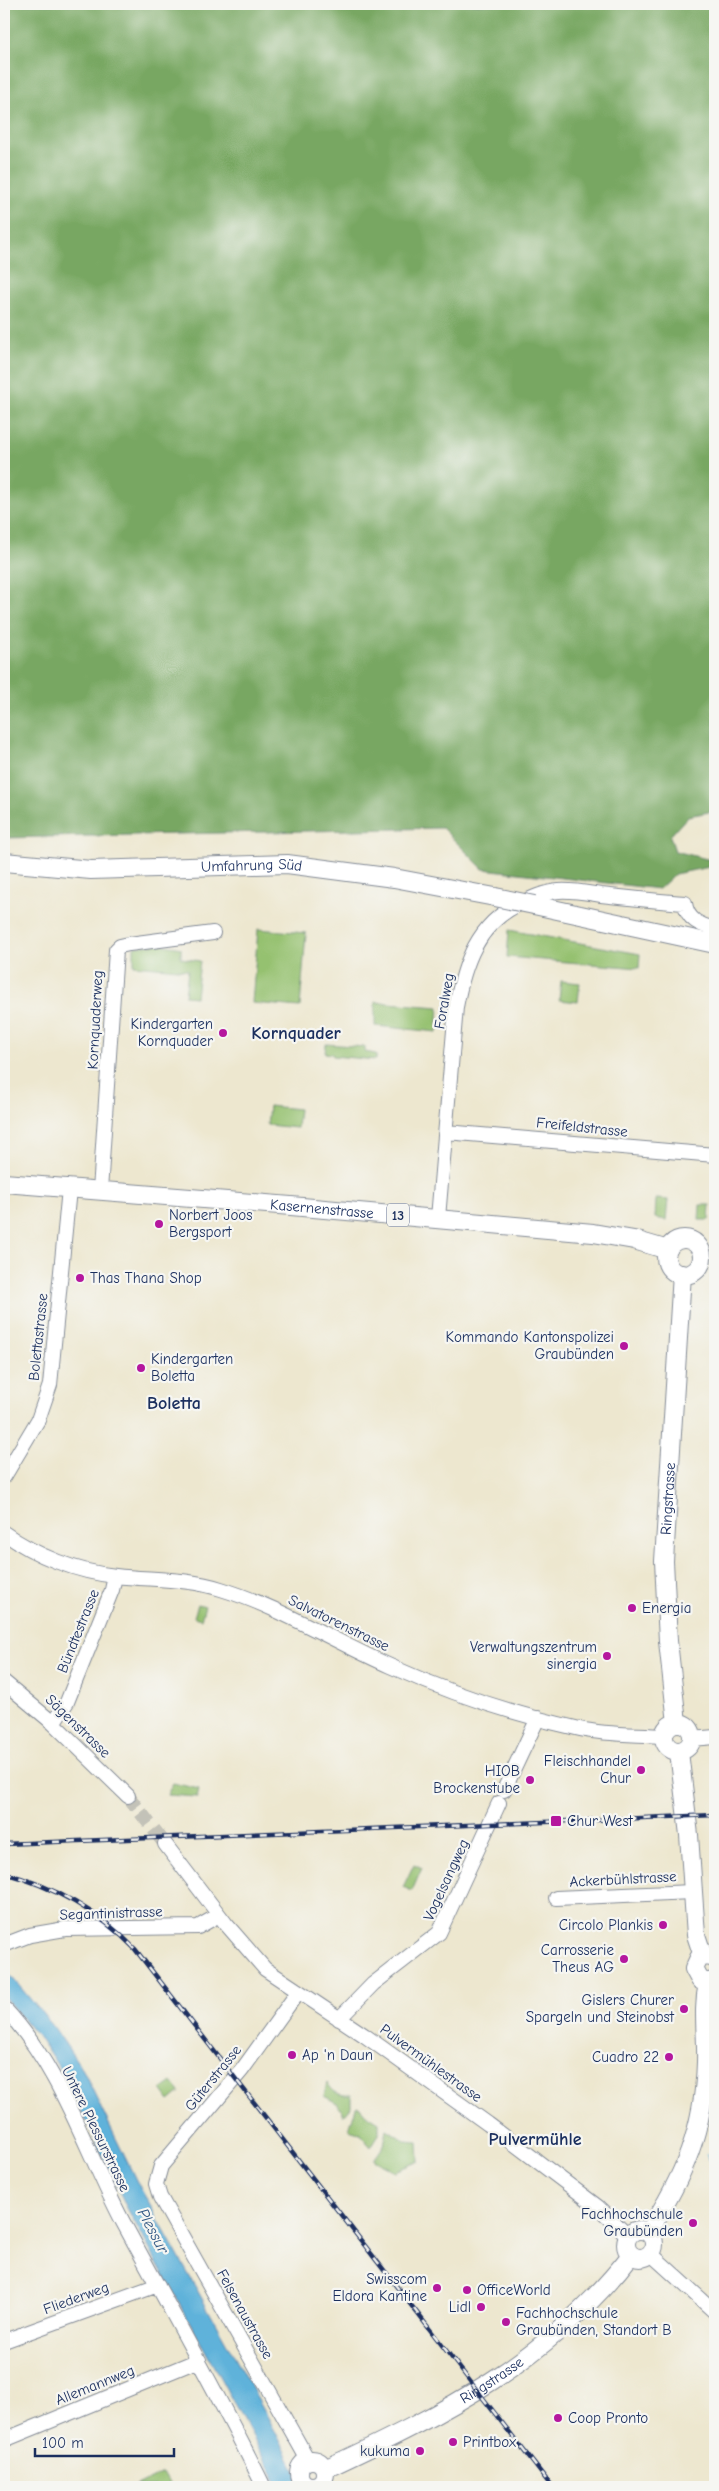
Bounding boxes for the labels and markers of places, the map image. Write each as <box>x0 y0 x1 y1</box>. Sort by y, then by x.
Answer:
place label: Kindergarten Kornquader <box>131 1015 213 1050</box>
marker: Kindergarten Kornquader <box>217 1027 229 1039</box>
place label: Norbert Joos Bergsport <box>169 1206 252 1241</box>
marker: Norbert Joos Bergsport <box>153 1218 165 1230</box>
place label: Thas Thana Shop <box>90 1269 202 1287</box>
marker: Thas Thana Shop <box>74 1272 86 1284</box>
place label: Kommando Kantonspolizei Graubünden <box>445 1328 614 1363</box>
marker: Kommando Kantonspolizei Graubünden <box>618 1340 630 1352</box>
place label: Kindergarten Boletta <box>151 1350 233 1385</box>
marker: Kindergarten Boletta <box>135 1362 147 1374</box>
place label: Energia <box>642 1599 691 1617</box>
marker: Energia <box>626 1602 638 1614</box>
place label: Verwaltungszentrum sinergia <box>470 1638 597 1673</box>
marker: Verwaltungszentrum sinergia <box>601 1650 613 1662</box>
place label: Fleischhandel Chur <box>544 1752 631 1787</box>
place label: HIOB Brockenstube <box>433 1762 520 1797</box>
marker: Fleischhandel Chur <box>635 1764 647 1776</box>
marker: HIOB Brockenstube <box>524 1774 536 1786</box>
place label: Chur West <box>567 1812 634 1830</box>
marker: Chur West <box>549 1814 563 1828</box>
place label: Circolo Plankis <box>559 1916 653 1934</box>
marker: Circolo Plankis <box>657 1919 669 1931</box>
place label: Carrosserie Theus AG <box>541 1941 614 1976</box>
marker: Carrosserie Theus AG <box>618 1953 630 1965</box>
place label: Gislers Churer Spargeln und Steinobst <box>526 1991 675 2026</box>
marker: Gislers Churer Spargeln und Steinobst <box>678 2003 690 2015</box>
place label: Ap 'n Daun <box>302 2046 373 2064</box>
place label: Cuadro 22 <box>592 2048 659 2066</box>
marker: Ap 'n Daun <box>286 2049 298 2061</box>
marker: Cuadro 22 <box>663 2051 675 2063</box>
place label: Fachhochschule Graubünden <box>581 2205 683 2240</box>
marker: Fachhochschule Graubünden <box>687 2217 699 2229</box>
place label: Swisscom Eldora Kantine <box>332 2270 427 2305</box>
place label: OfficeWorld <box>477 2281 551 2299</box>
marker: Swisscom Eldora Kantine <box>431 2282 443 2294</box>
marker: OfficeWorld <box>461 2284 473 2296</box>
place label: Lidl <box>449 2298 471 2316</box>
marker: Lidl <box>475 2301 487 2313</box>
place label: Fachhochschule Graubünden, Standort B <box>516 2304 672 2339</box>
marker: Fachhochschule Graubünden, Standort B <box>500 2316 512 2328</box>
place label: Coop Pronto <box>568 2409 648 2427</box>
marker: Coop Pronto <box>552 2412 564 2424</box>
place label: Printbox <box>463 2433 517 2451</box>
marker: Printbox <box>447 2436 459 2448</box>
place label: kukuma <box>360 2442 410 2460</box>
marker: kukuma <box>414 2445 426 2457</box>

